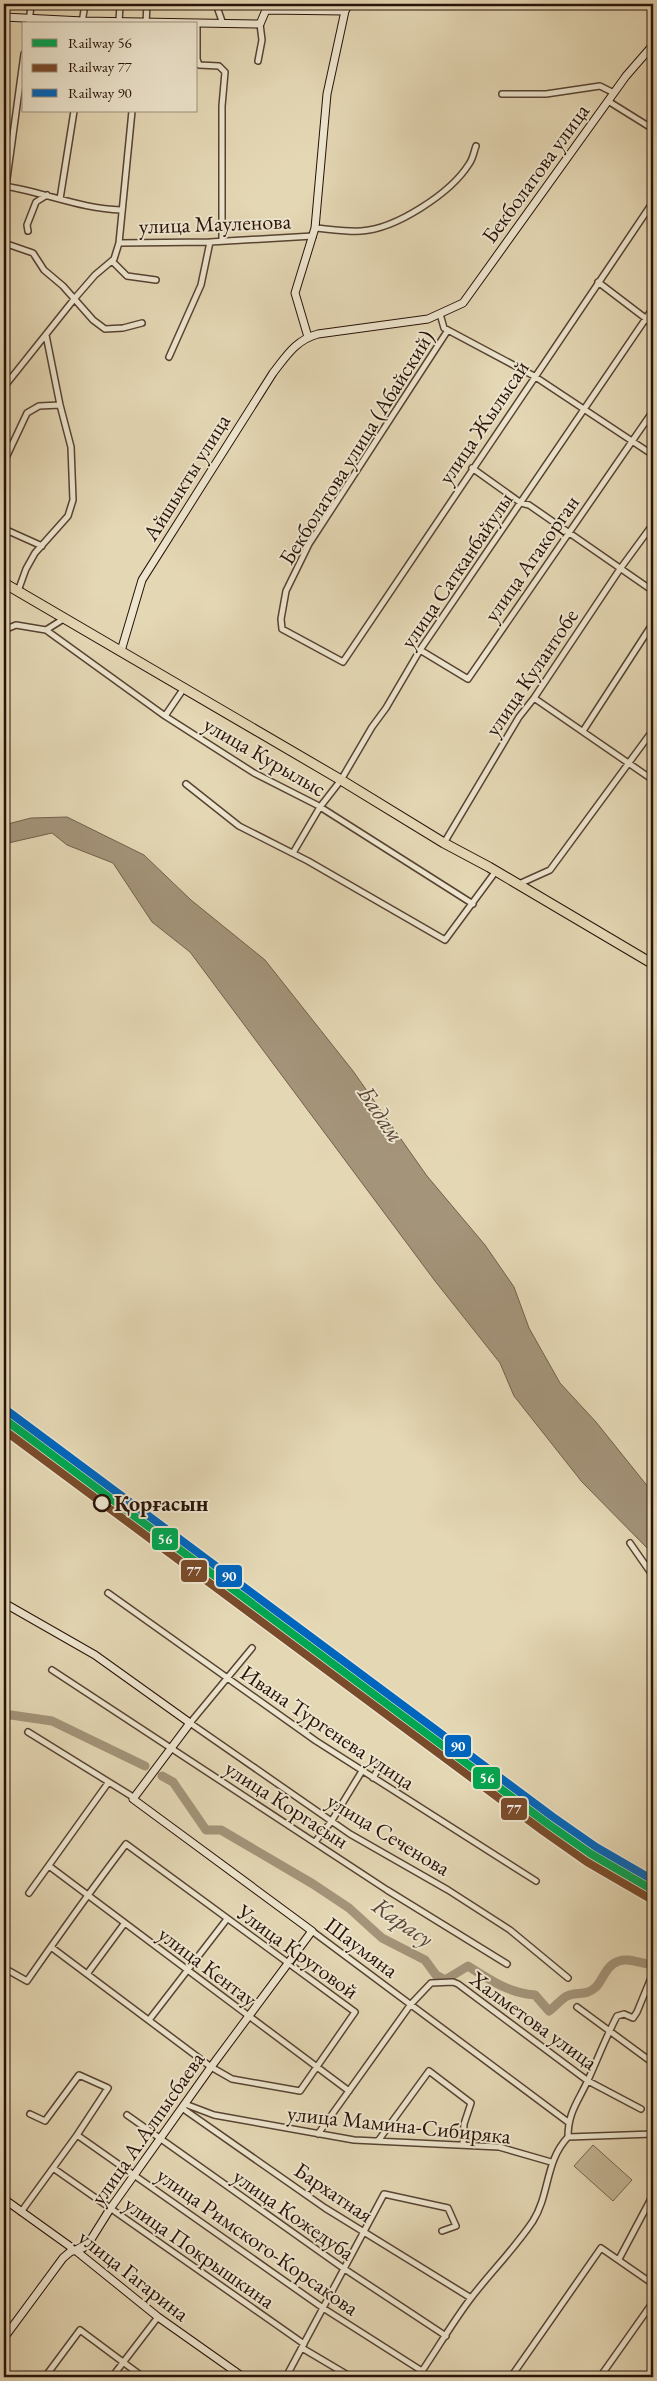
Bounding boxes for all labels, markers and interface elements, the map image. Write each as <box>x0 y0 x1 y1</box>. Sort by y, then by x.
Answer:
legend <box>22 22 198 112</box>
text: Railway 56 <box>68 33 132 52</box>
text: Railway 77 <box>68 57 133 76</box>
text: Railway 90 <box>68 83 132 102</box>
street label: Бекболатова улица <box>475 97 596 249</box>
street label: улица Мауленова <box>138 206 292 241</box>
street label: Бекболатова улица (Абайский) <box>272 324 441 570</box>
street label: улица Жылысай <box>431 354 536 490</box>
street label: Айшыкты улица <box>135 408 237 547</box>
street label: улица Сатканбайулы <box>393 486 520 654</box>
street label: улица Атакорган <box>477 489 586 627</box>
street label: улица Кулантобе <box>478 602 585 742</box>
street label: улица Курылыс <box>198 710 331 803</box>
water label: Бадам <box>351 1078 412 1148</box>
place label: Қорғасын <box>114 1489 209 1518</box>
marker: Қорғасын <box>93 1494 111 1512</box>
line badge: 56 <box>151 1527 179 1551</box>
text: 56 <box>158 1530 173 1548</box>
line badge: 77 <box>180 1559 208 1583</box>
text: 77 <box>187 1562 202 1580</box>
line badge: 90 <box>215 1564 243 1588</box>
text: 90 <box>222 1567 237 1585</box>
street label: Ивана Тургенева улица <box>235 1658 421 1797</box>
line badge: 90 <box>444 1734 472 1758</box>
text: 90 <box>451 1737 466 1755</box>
street label: улица Коргасын <box>219 1754 354 1855</box>
line badge: 56 <box>472 1766 501 1790</box>
text: 56 <box>480 1769 495 1787</box>
street label: улица Сеченова <box>322 1786 456 1883</box>
line badge: 77 <box>500 1797 528 1821</box>
text: 77 <box>507 1800 522 1818</box>
water label: Карасу <box>366 1889 440 1954</box>
street label: Улица Круговой <box>230 1897 365 2006</box>
street label: Шаумяна <box>319 1910 404 1985</box>
street label: улица Кентау <box>152 1920 263 2013</box>
street label: Халметова улица <box>463 1964 604 2077</box>
street label: улица А.Алпысбаева <box>84 2046 211 2211</box>
street label: улица Мамина-Сибиряка <box>286 2098 512 2151</box>
street label: Бархатная <box>289 2155 379 2230</box>
street label: улица Римского-Корсакова <box>151 2161 365 2322</box>
street label: улица Кожедуба <box>227 2162 360 2267</box>
street label: улица Покрышкина <box>119 2190 281 2315</box>
street label: улица Гагарина <box>72 2223 195 2328</box>

